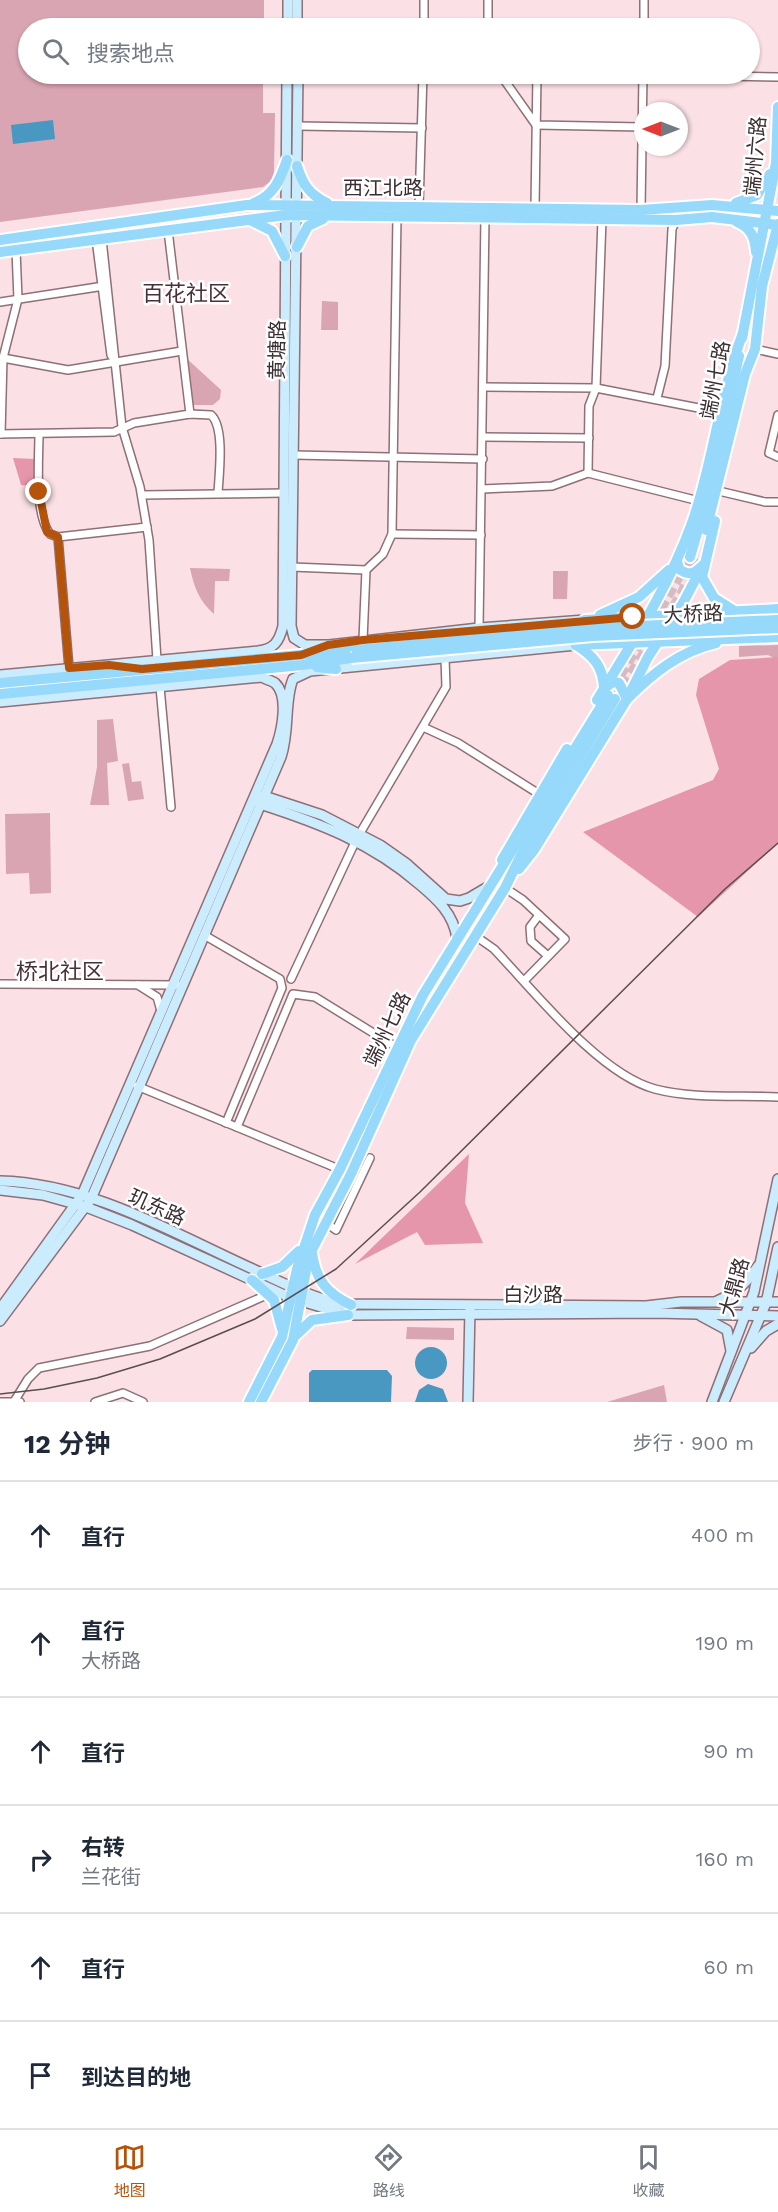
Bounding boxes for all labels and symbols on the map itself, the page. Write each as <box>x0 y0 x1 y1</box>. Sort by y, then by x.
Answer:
north arrow <box>634 102 688 156</box>
street label: 端州六路 <box>740 115 770 197</box>
street label: 西江北路 <box>343 176 423 200</box>
district label: 百花社区 <box>142 281 230 306</box>
street label: 黄塘路 <box>264 320 290 380</box>
street label: 端州七路 <box>696 338 734 422</box>
route end <box>25 478 51 504</box>
street label: 大桥路 <box>662 600 724 628</box>
route start <box>619 603 645 629</box>
district label: 桥北社区 <box>16 959 104 984</box>
street label: 端州七路 <box>359 988 415 1070</box>
street label: 玑东路 <box>125 1184 189 1230</box>
street label: 大鼎路 <box>714 1255 754 1319</box>
street label: 白沙路 <box>503 1283 563 1307</box>

